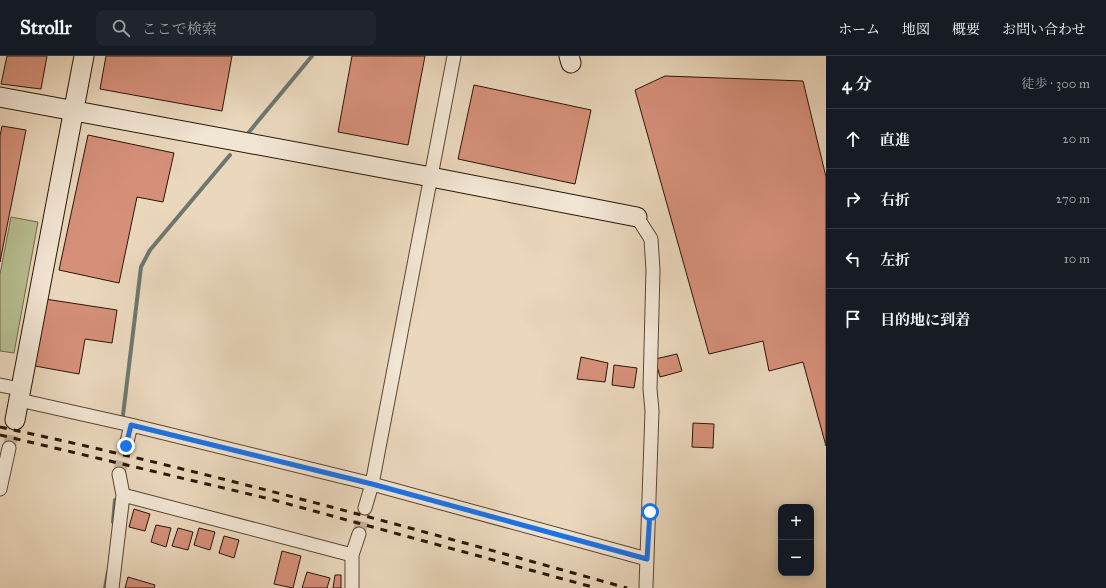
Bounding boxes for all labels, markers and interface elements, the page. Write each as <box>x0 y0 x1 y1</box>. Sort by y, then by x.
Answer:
search box <box>96 10 376 46</box>
text: Strollr <box>20 16 72 39</box>
icon: search <box>110 17 132 39</box>
text: ここで検索 <box>142 20 217 38</box>
text: ホーム <box>838 21 880 38</box>
text: 地図 <box>902 21 930 38</box>
text: 概要 <box>952 21 980 38</box>
text: お問い合わせ <box>1002 21 1086 38</box>
text: 4 分 <box>842 74 872 95</box>
text: 徒歩 · 300 m <box>1022 76 1090 92</box>
icon: ahead <box>842 128 864 150</box>
text: 直進 <box>880 131 910 149</box>
text: 20 m <box>1062 131 1090 147</box>
icon: right <box>842 188 864 210</box>
text: 右折 <box>880 191 910 209</box>
text: 270 m <box>1056 191 1090 207</box>
icon: left <box>842 248 864 270</box>
text: 左折 <box>880 251 910 269</box>
text: 10 m <box>1064 251 1090 267</box>
icon: arrive <box>842 308 864 330</box>
text: 目的地に到着 <box>880 311 970 329</box>
route end <box>117 437 135 455</box>
route start <box>641 503 659 521</box>
map controls <box>778 504 814 576</box>
button: + <box>778 504 814 540</box>
button: − <box>778 540 814 576</box>

